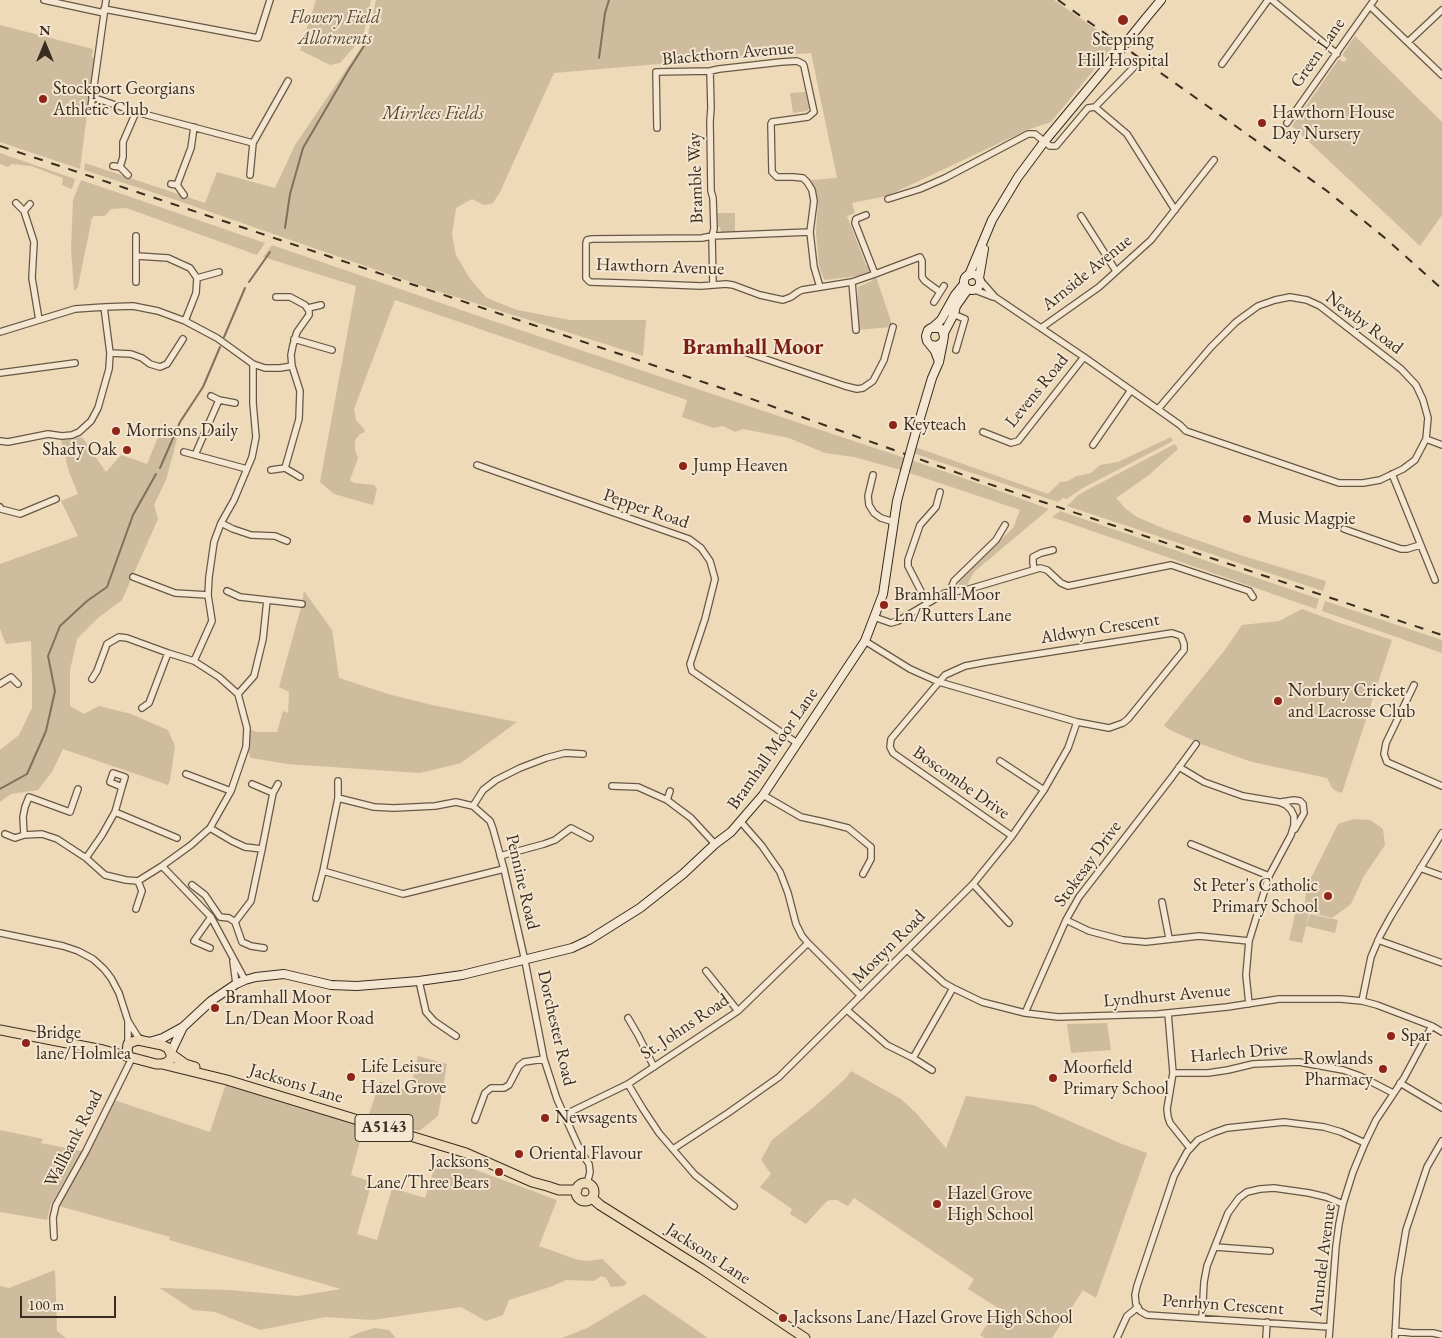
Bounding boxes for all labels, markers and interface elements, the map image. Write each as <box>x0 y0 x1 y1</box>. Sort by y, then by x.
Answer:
park label: Flowery Field Allotments <box>290 7 380 50</box>
marker: Stepping Hill Hospital <box>1116 13 1130 27</box>
street label: Green Lane <box>1286 14 1350 92</box>
north arrow <box>20 20 70 70</box>
text: N <box>39 21 51 39</box>
place label: Stepping Hill Hospital <box>1077 29 1169 72</box>
street label: Blackthorn Avenue <box>661 37 795 71</box>
place label: Stockport Georgians Athletic Club <box>53 78 195 120</box>
marker: Stockport Georgians Athletic Club <box>37 93 49 105</box>
place label: Hawthorn House Day Nursery <box>1272 102 1394 144</box>
park label: Mirrlees Fields <box>382 103 484 125</box>
marker: Hawthorn House Day Nursery <box>1256 117 1268 129</box>
street label: Bramble Way <box>684 132 708 224</box>
street label: Arnside Avenue <box>1038 230 1136 316</box>
street label: Hawthorn Avenue <box>595 254 725 280</box>
street label: Newby Road <box>1321 287 1407 359</box>
district label: Bramhall Moor <box>683 335 823 361</box>
street label: Levens Road <box>1001 350 1073 432</box>
place label: Keyteach <box>903 414 967 436</box>
marker: Keyteach <box>887 419 899 431</box>
place label: Morrisons Daily <box>126 420 238 442</box>
marker: Morrisons Daily <box>110 425 122 437</box>
place label: Shady Oak <box>42 439 117 461</box>
marker: Shady Oak <box>121 444 133 456</box>
place label: Jump Heaven <box>693 455 788 477</box>
marker: Jump Heaven <box>677 460 689 472</box>
street label: Pepper Road <box>600 484 692 534</box>
place label: Music Magpie <box>1257 508 1355 530</box>
marker: Music Magpie <box>1241 513 1253 525</box>
place label: Bramhall Moor Ln/Rutters Lane <box>894 584 1011 626</box>
marker: Bramhall Moor Ln/Rutters Lane <box>878 599 890 611</box>
street label: Aldwyn Crescent <box>1039 609 1161 649</box>
place label: Norbury Cricket and Lacrosse Club <box>1288 680 1415 722</box>
street label: Bramhall Moor Lane <box>723 684 823 814</box>
marker: Norbury Cricket and Lacrosse Club <box>1272 695 1284 707</box>
street label: Boscombe Drive <box>908 742 1014 824</box>
street label: Stokesay Drive <box>1050 817 1126 911</box>
street label: Pennine Road <box>501 832 543 932</box>
place label: St Peter's Catholic Primary School <box>1193 875 1318 918</box>
marker: St Peter's Catholic Primary School <box>1322 890 1334 902</box>
street label: Mostyn Road <box>848 906 930 988</box>
street label: Dorchester Road <box>532 968 580 1088</box>
street label: Lyndhurst Avenue <box>1103 980 1231 1012</box>
place label: Bramhall Moor Ln/Dean Moor Road <box>225 987 374 1030</box>
street label: St. Johns Road <box>637 989 733 1065</box>
marker: Bramhall Moor Ln/Dean Moor Road <box>209 1002 221 1014</box>
place label: Bridge lane/Holmlea <box>36 1022 131 1064</box>
place label: Spar <box>1401 1025 1432 1047</box>
marker: Spar <box>1385 1030 1397 1042</box>
marker: Bridge lane/Holmlea <box>20 1037 32 1049</box>
street label: Harlech Drive <box>1189 1038 1289 1068</box>
place label: Rowlands Pharmacy <box>1303 1048 1373 1090</box>
place label: Life Leisure Hazel Grove <box>361 1056 446 1098</box>
place label: Moorfield Primary School <box>1063 1057 1169 1100</box>
street label: Jacksons Lane <box>246 1060 346 1108</box>
marker: Rowlands Pharmacy <box>1377 1063 1389 1075</box>
marker: Life Leisure Hazel Grove <box>345 1071 357 1083</box>
marker: Moorfield Primary School <box>1047 1072 1059 1084</box>
street label: Wallbank Road <box>40 1087 108 1191</box>
place label: Newsagents <box>555 1107 637 1129</box>
marker: Newsagents <box>539 1112 551 1124</box>
road number: A5143 <box>355 1114 413 1142</box>
place label: Oriental Flavour <box>529 1143 643 1165</box>
marker: Oriental Flavour <box>513 1148 525 1160</box>
place label: Jacksons Lane/Three Bears <box>366 1151 489 1194</box>
marker: Jacksons Lane/Three Bears <box>493 1166 505 1178</box>
place label: Hazel Grove High School <box>947 1183 1034 1226</box>
marker: Hazel Grove High School <box>931 1198 943 1210</box>
street label: Arundel Avenue <box>1305 1203 1341 1317</box>
street label: Jacksons Lane <box>661 1219 755 1289</box>
scale bar <box>22 1286 119 1318</box>
street label: Penrhyn Crescent <box>1161 1290 1285 1320</box>
text: 100 m <box>28 1295 64 1314</box>
place label: Jacksons Lane/Hazel Grove High School <box>793 1307 1073 1329</box>
marker: Jacksons Lane/Hazel Grove High School <box>777 1312 789 1324</box>

